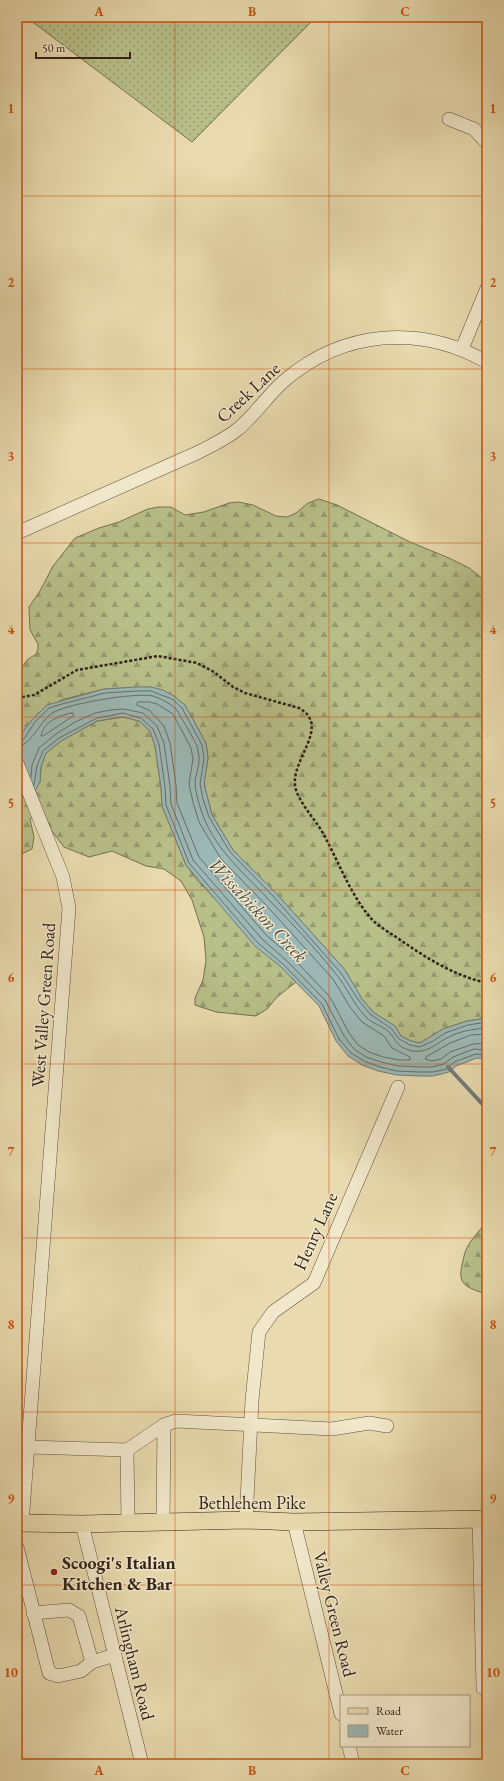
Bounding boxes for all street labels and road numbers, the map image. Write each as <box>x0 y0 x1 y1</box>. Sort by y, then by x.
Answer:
street label: Creek Lane <box>211 357 285 427</box>
street label: West Valley Green Road <box>26 921 60 1088</box>
street label: Henry Lane <box>288 1188 342 1274</box>
street label: Bethlehem Pike <box>198 1491 306 1514</box>
street label: Valley Green Road <box>308 1549 362 1680</box>
street label: Arlingham Road <box>110 1603 160 1723</box>

